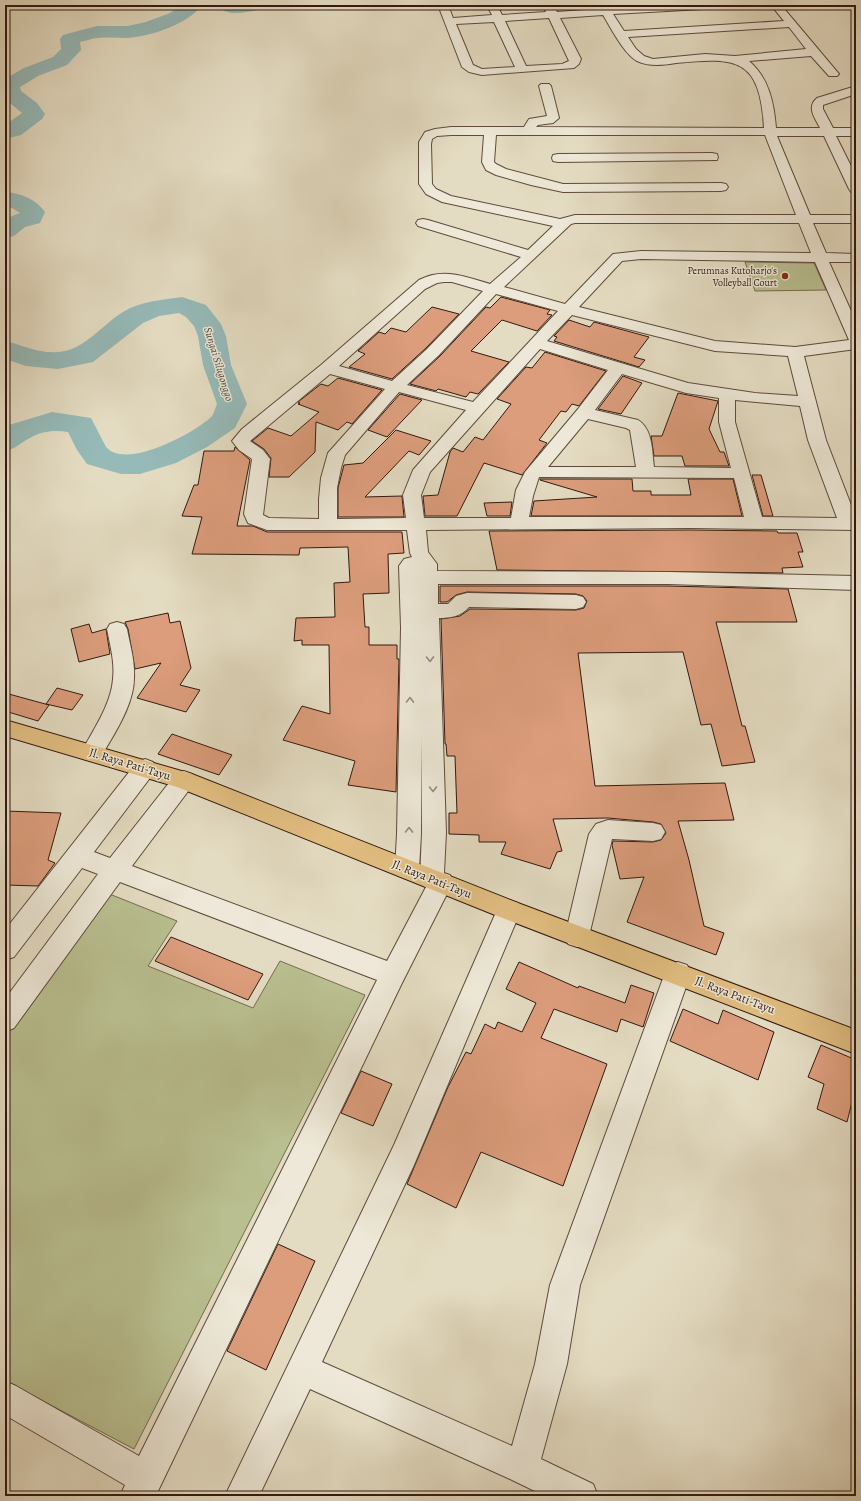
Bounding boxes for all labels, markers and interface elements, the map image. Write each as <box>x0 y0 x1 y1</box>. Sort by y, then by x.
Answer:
place label: Perumnas Kutoharjo's Volleyball Court <box>688 264 778 289</box>
marker: Perumnas Kutoharjo's Volleyball Court <box>780 271 790 281</box>
water label: Sungai Silugonggo <box>200 325 237 403</box>
one-way arrow <box>426 656 434 662</box>
one-way arrow <box>406 697 415 703</box>
street label: Jl. Raya Pati-Tayu <box>87 744 173 784</box>
one-way arrow <box>429 786 437 792</box>
one-way arrow <box>405 827 413 833</box>
street label: Jl. Raya Pati-Tayu <box>390 856 475 902</box>
street label: Jl. Raya Pati-Tayu <box>693 972 778 1018</box>

